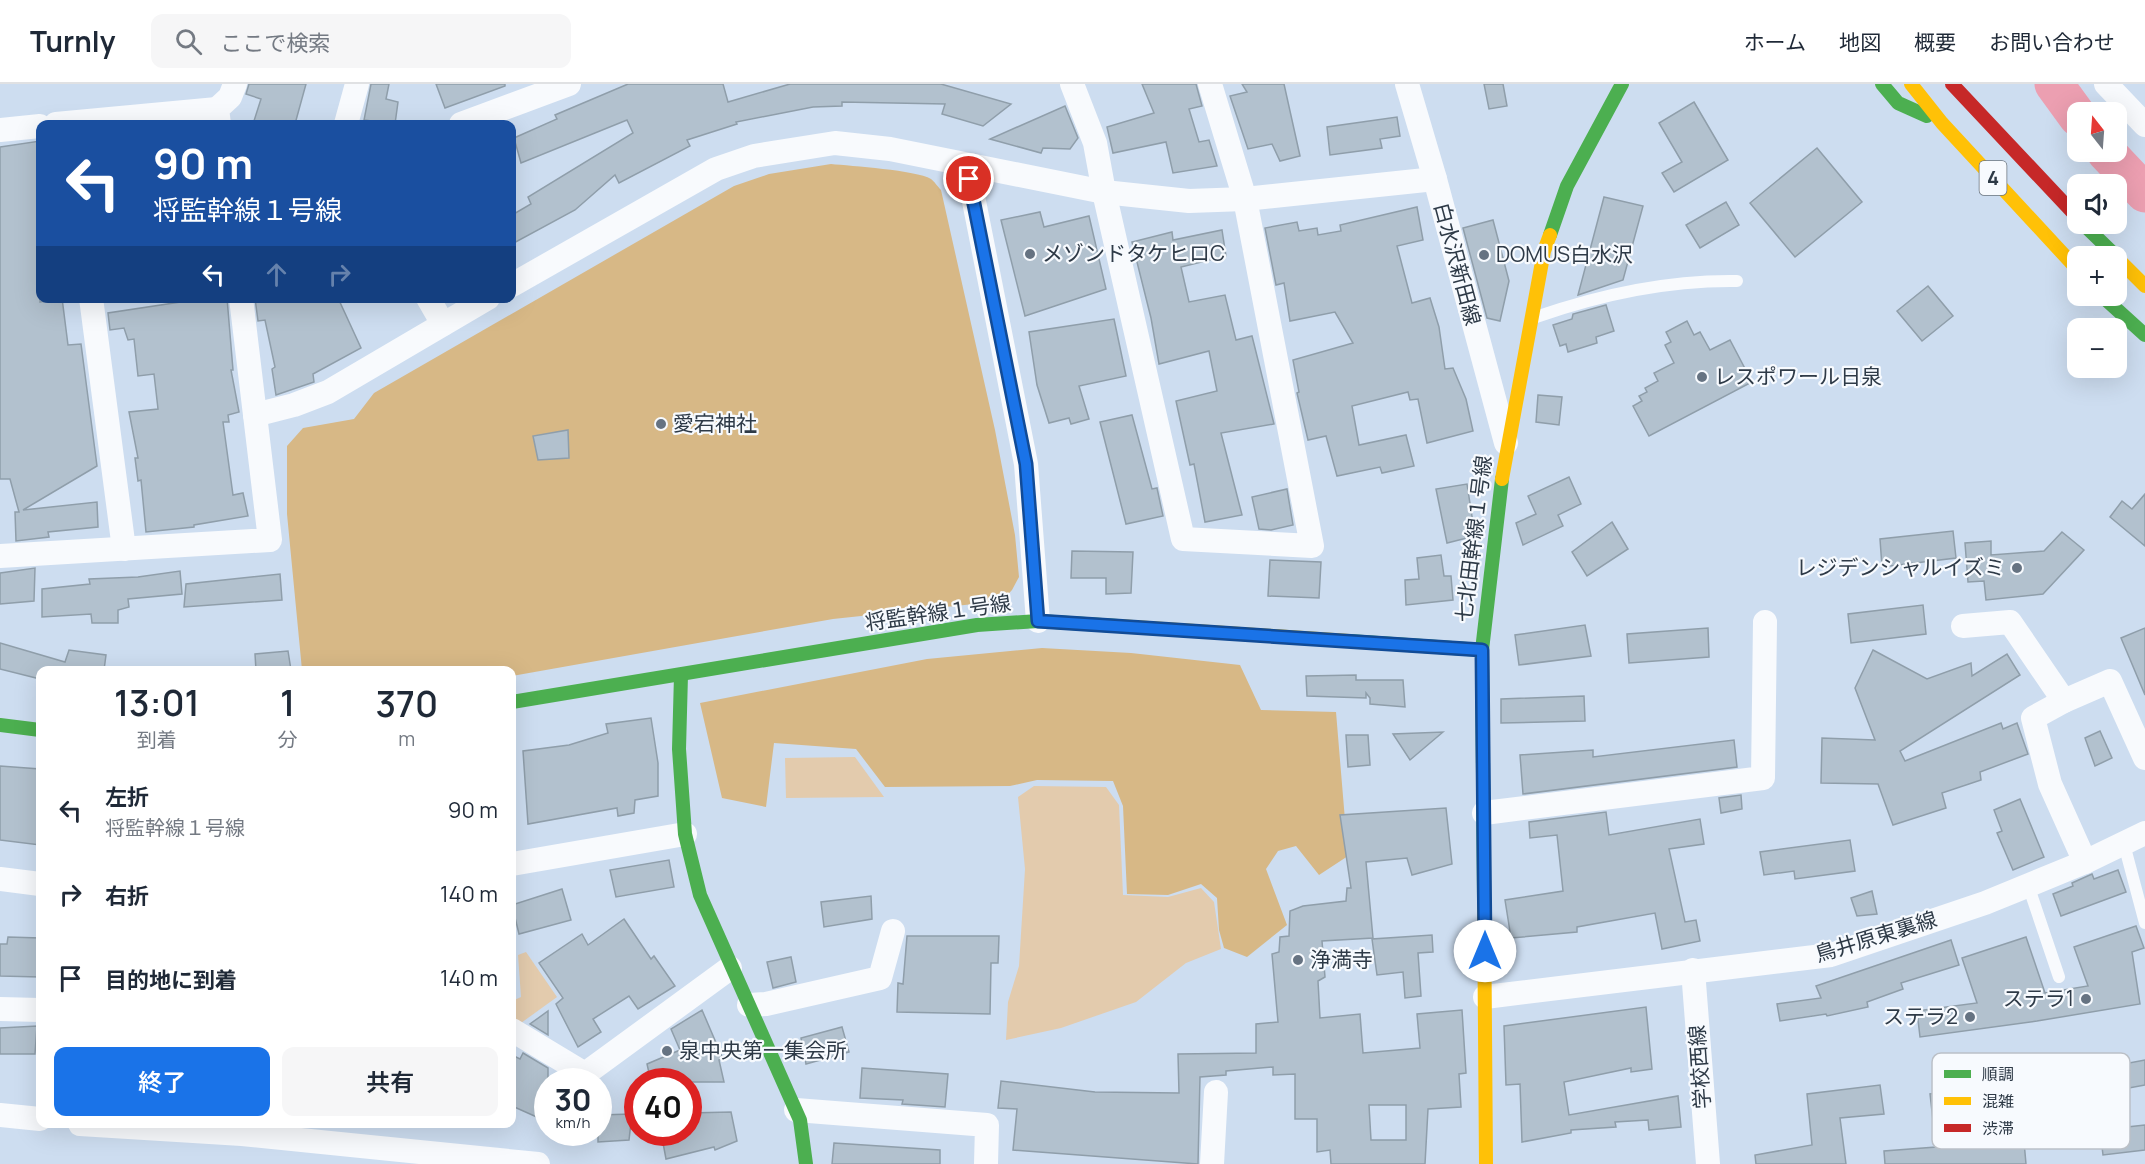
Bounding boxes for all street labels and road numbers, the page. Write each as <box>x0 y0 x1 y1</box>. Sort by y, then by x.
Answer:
road number: 4 <box>1980 161 2006 195</box>
street label: 白水沢新田線 <box>1428 199 1488 328</box>
street label: 七北田幹線１号線 <box>1449 454 1497 624</box>
street label: 将監幹線１号線 <box>863 588 1013 636</box>
street label: 鳥井原東裏線 <box>1811 904 1940 968</box>
street label: 学校西線 <box>1682 1024 1716 1110</box>

